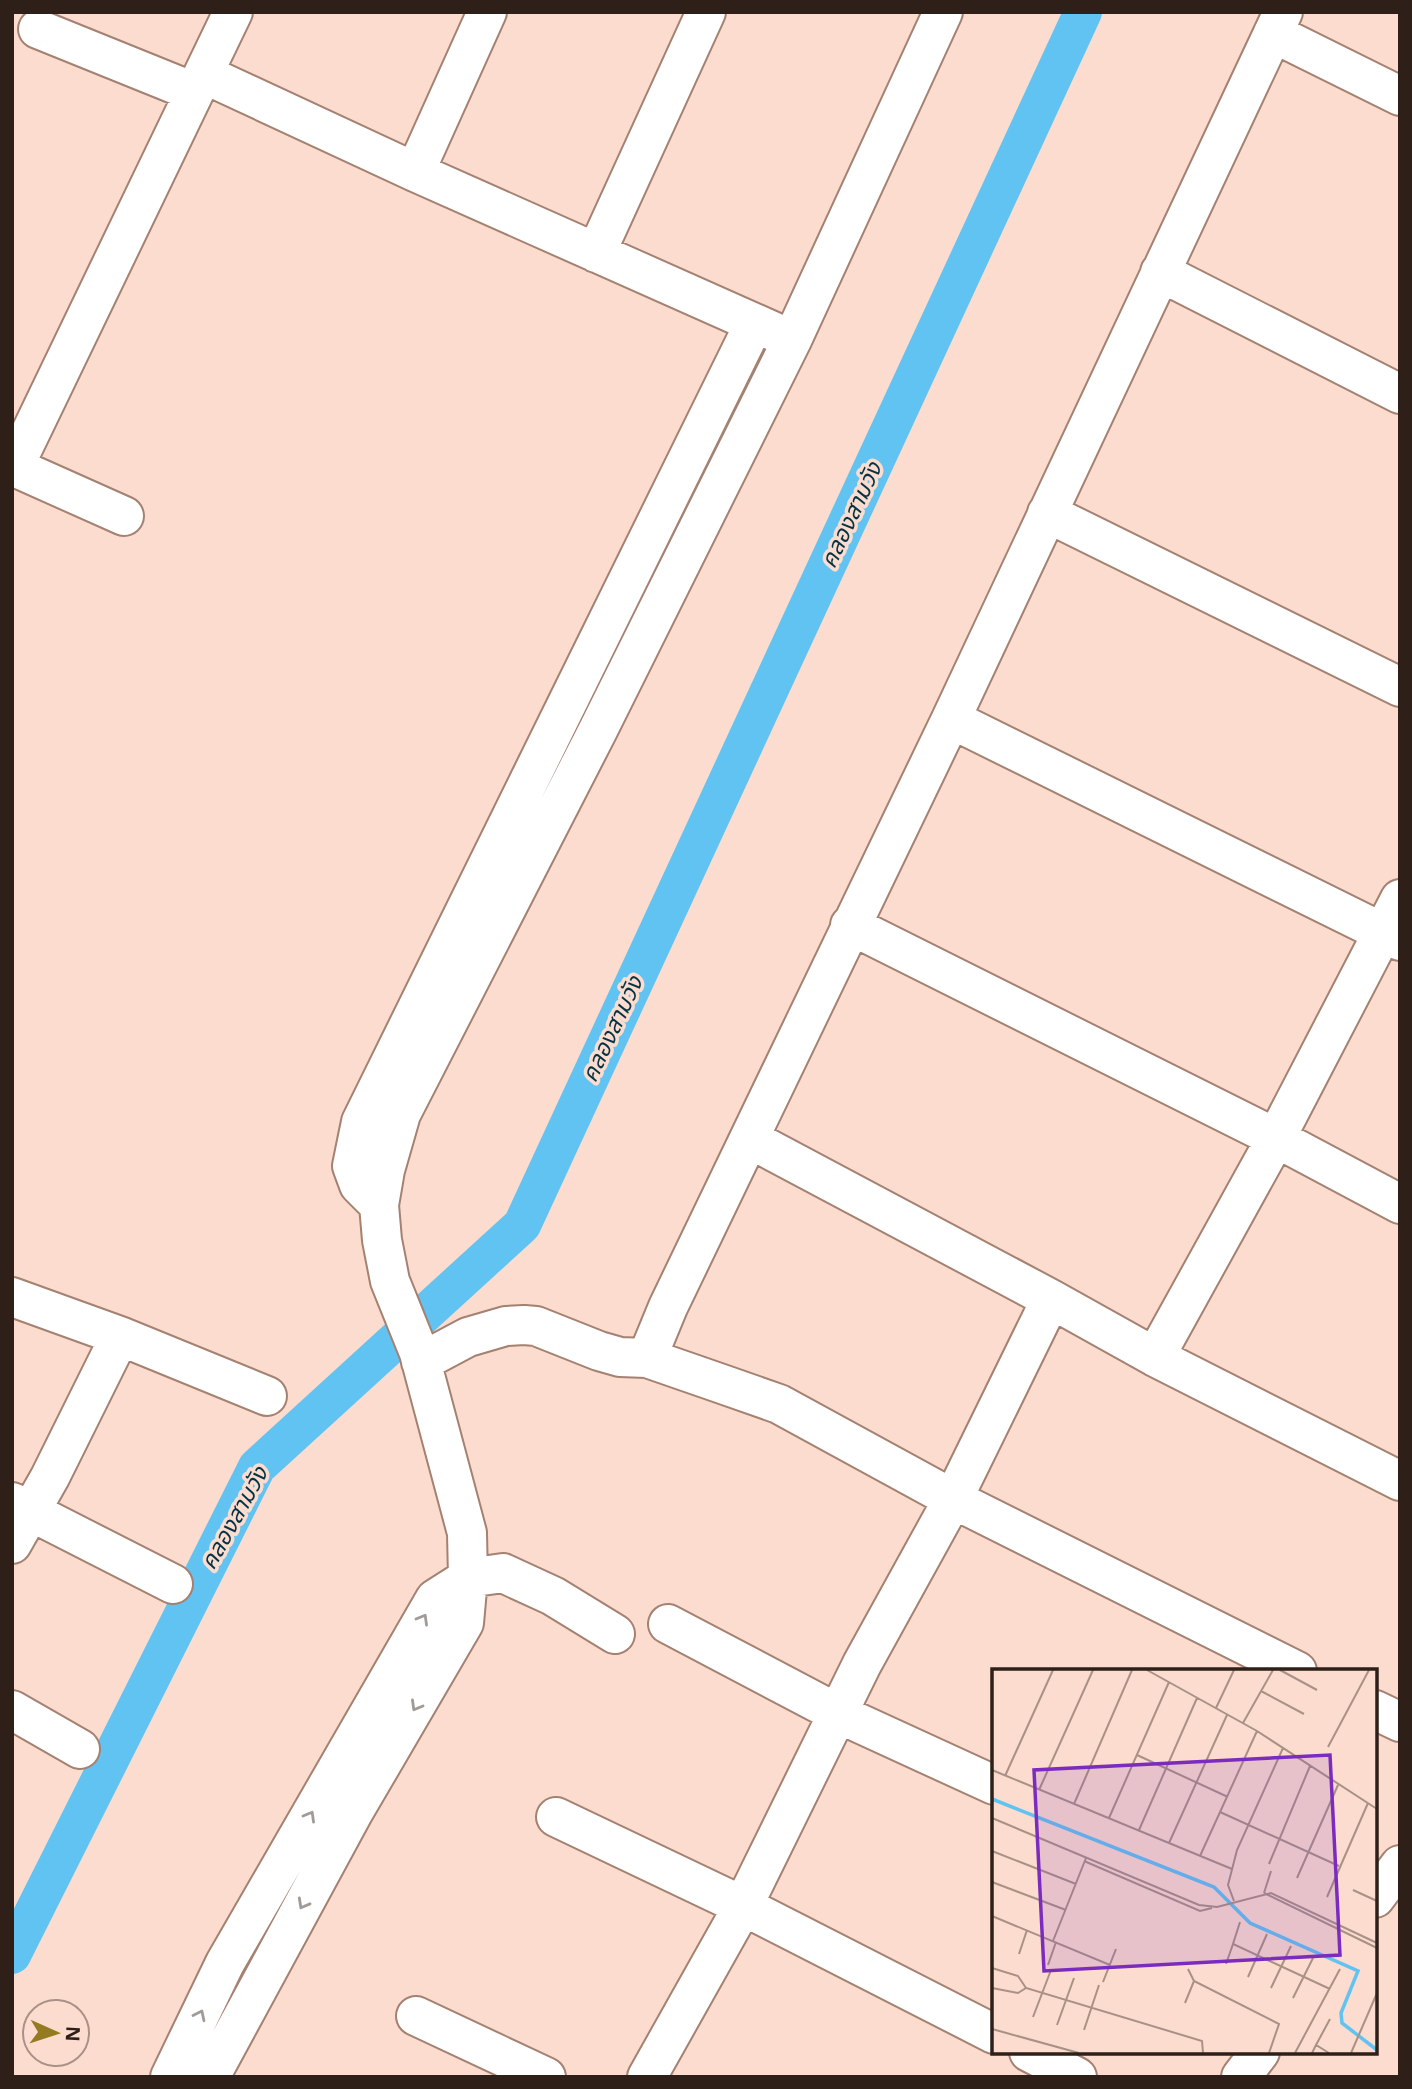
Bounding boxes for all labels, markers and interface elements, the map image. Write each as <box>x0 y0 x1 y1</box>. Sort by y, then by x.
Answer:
water label: คลองสามวัง <box>812 455 889 573</box>
water label: คลองสามวัง <box>573 969 650 1087</box>
water label: คลองสามวัง <box>192 1459 275 1575</box>
one-way arrow <box>415 1614 428 1627</box>
inset map <box>992 1669 1377 2054</box>
one-way arrow <box>411 1699 424 1712</box>
one-way arrow <box>302 1811 315 1824</box>
one-way arrow <box>298 1897 311 1909</box>
north arrow <box>21 1998 91 2068</box>
one-way arrow <box>191 2010 205 2022</box>
text: N <box>60 2025 86 2042</box>

